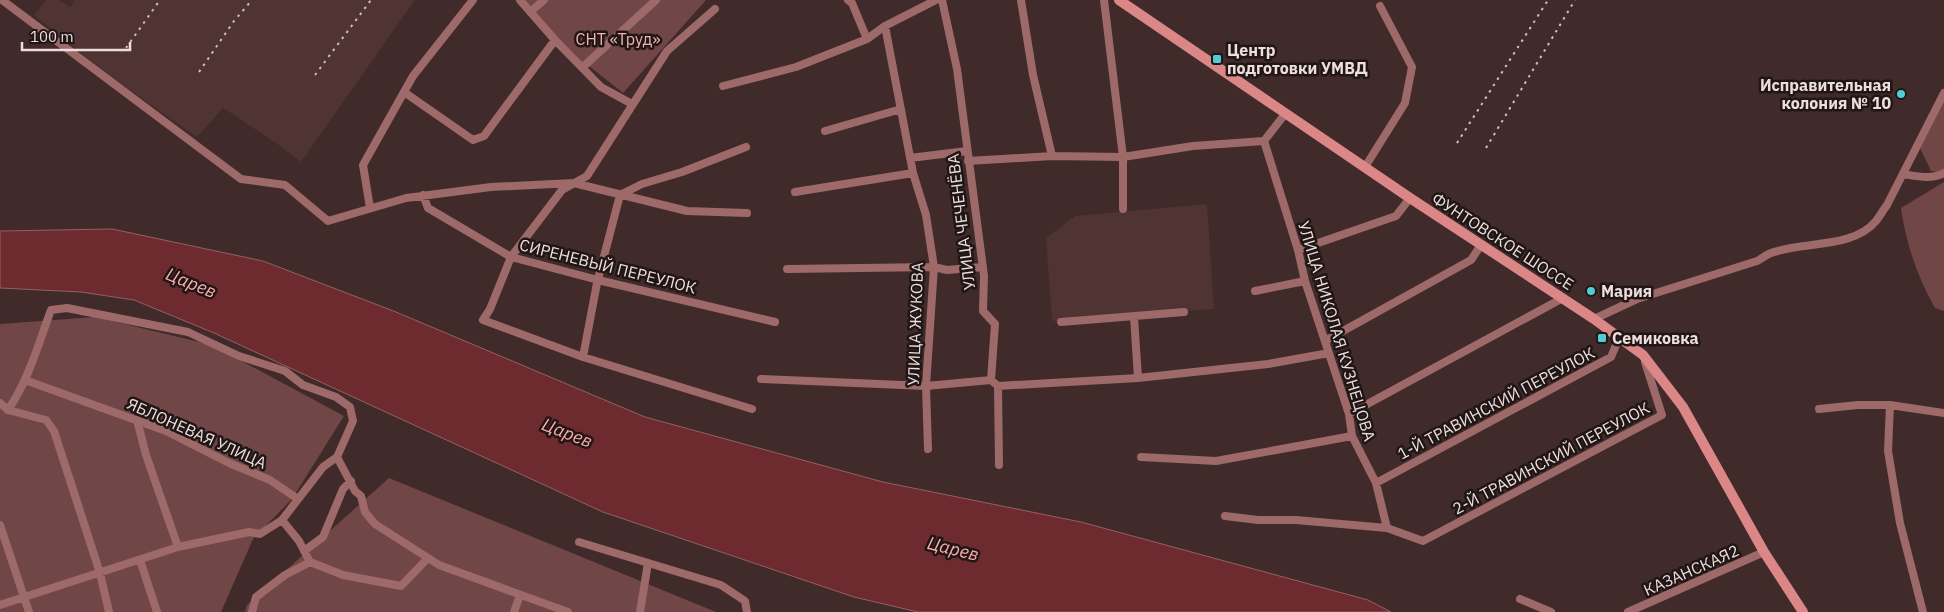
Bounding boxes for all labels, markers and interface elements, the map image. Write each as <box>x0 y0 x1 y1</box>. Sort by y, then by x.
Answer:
scale bar <box>22 20 130 52</box>
text: 100 m <box>30 27 74 46</box>
park label: СНТ «Труд» <box>575 29 661 49</box>
place label: Центр подготовки УМВД <box>1227 40 1368 78</box>
marker: Центр подготовки УМВД <box>1211 53 1223 65</box>
place label: Исправительная колония № 10 <box>1760 75 1891 113</box>
marker: Исправительная колония № 10 <box>1895 88 1907 100</box>
street label: УЛИЦА ЧЕЧЕНЁВА <box>943 153 979 291</box>
street label: ФУНТОВСКОЕ ШОССЕ <box>1429 188 1577 294</box>
street label: УЛИЦА НИКОЛАЯ КУЗНЕЦОВА <box>1294 219 1380 443</box>
street label: СИРЕНЕВЫЙ ПЕРЕУЛОК <box>518 234 698 298</box>
water label: Царев <box>163 262 220 303</box>
street label: УЛИЦА ЖУКОВА <box>903 262 927 386</box>
place label: Мария <box>1601 281 1652 301</box>
marker: Мария <box>1585 285 1597 297</box>
place label: Семиковка <box>1612 328 1699 348</box>
marker: Семиковка <box>1596 332 1608 344</box>
street label: 1-Й ТРАВИНСКИЙ ПЕРЕУЛОК <box>1394 342 1598 464</box>
street label: ЯБЛОНЕВАЯ УЛИЦА <box>124 393 270 473</box>
street label: 2-Й ТРАВИНСКИЙ ПЕРЕУЛОК <box>1449 397 1653 519</box>
water label: Царев <box>539 412 596 453</box>
water label: Царев <box>925 531 981 566</box>
street label: КАЗАНСКАЯ2 <box>1640 540 1742 600</box>

